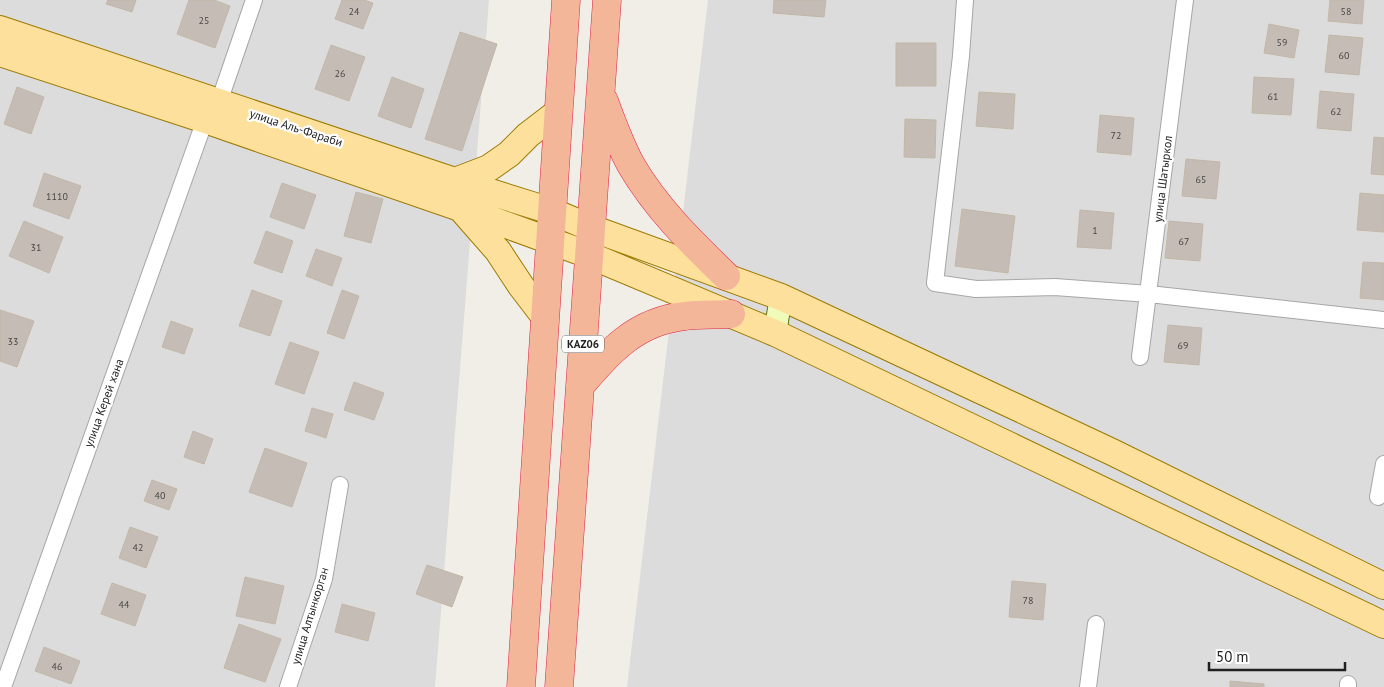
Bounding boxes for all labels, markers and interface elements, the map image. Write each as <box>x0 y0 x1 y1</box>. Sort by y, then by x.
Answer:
house number: 24 <box>349 5 360 18</box>
house number: 58 <box>1341 5 1351 18</box>
house number: 25 <box>199 14 209 27</box>
house number: 59 <box>1277 36 1287 49</box>
house number: 60 <box>1339 49 1350 62</box>
house number: 26 <box>335 67 345 80</box>
house number: 61 <box>1268 90 1278 103</box>
street label: улица Аль-Фараби <box>248 105 345 150</box>
house number: 62 <box>1331 105 1341 118</box>
house number: 72 <box>1111 129 1121 142</box>
street label: улица Шатыркол <box>1150 135 1175 223</box>
house number: 65 <box>1196 173 1206 186</box>
house number: 1110 <box>46 190 68 203</box>
house number: 1 <box>1092 224 1098 237</box>
house number: 67 <box>1179 235 1189 248</box>
house number: 31 <box>31 241 41 254</box>
house number: 33 <box>8 335 18 348</box>
road number: KАZ06 <box>562 336 604 352</box>
house number: 69 <box>1178 339 1188 352</box>
street label: улица Керей хана <box>81 356 127 449</box>
house number: 40 <box>155 489 166 502</box>
house number: 42 <box>133 541 143 554</box>
street label: улица Алтынкорган <box>288 565 331 666</box>
house number: 78 <box>1023 594 1033 607</box>
house number: 44 <box>119 598 130 611</box>
scale bar <box>1209 640 1345 672</box>
text: 50 m <box>1216 647 1249 666</box>
house number: 46 <box>52 660 62 673</box>

